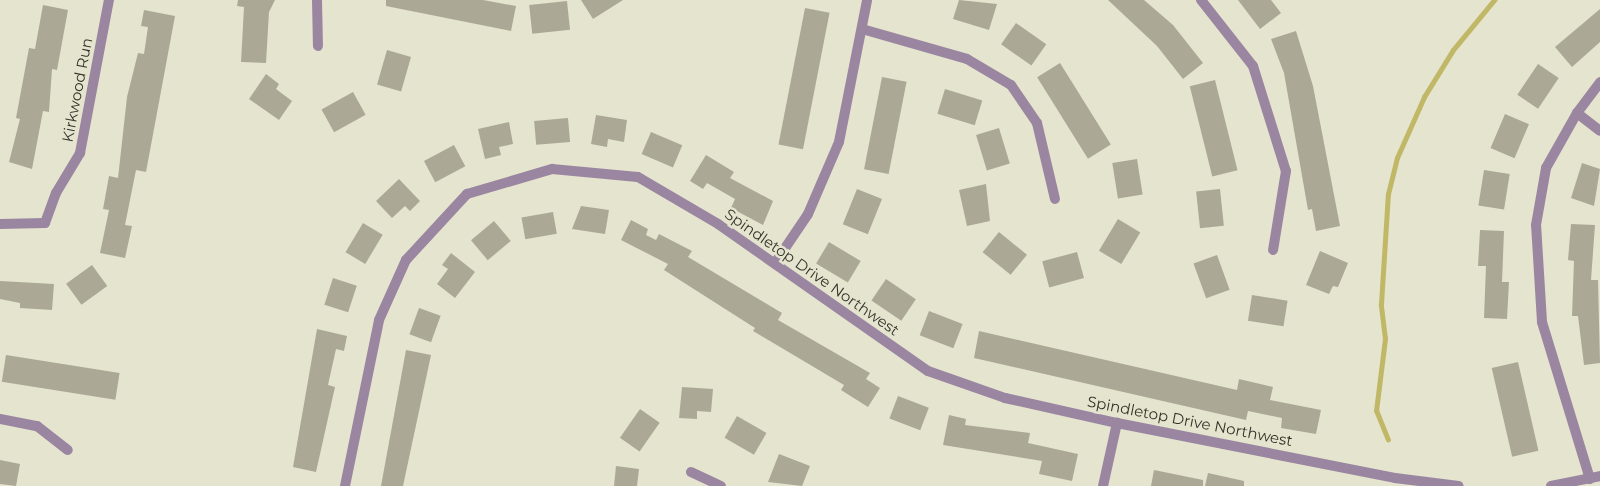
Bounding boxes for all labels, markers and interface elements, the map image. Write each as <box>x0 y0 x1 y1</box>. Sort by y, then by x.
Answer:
street label: Kirkwood Run <box>58 36 96 144</box>
street label: Spindletop Drive Northwest <box>721 205 903 339</box>
street label: Spindletop Drive Northwest <box>1086 392 1294 450</box>

